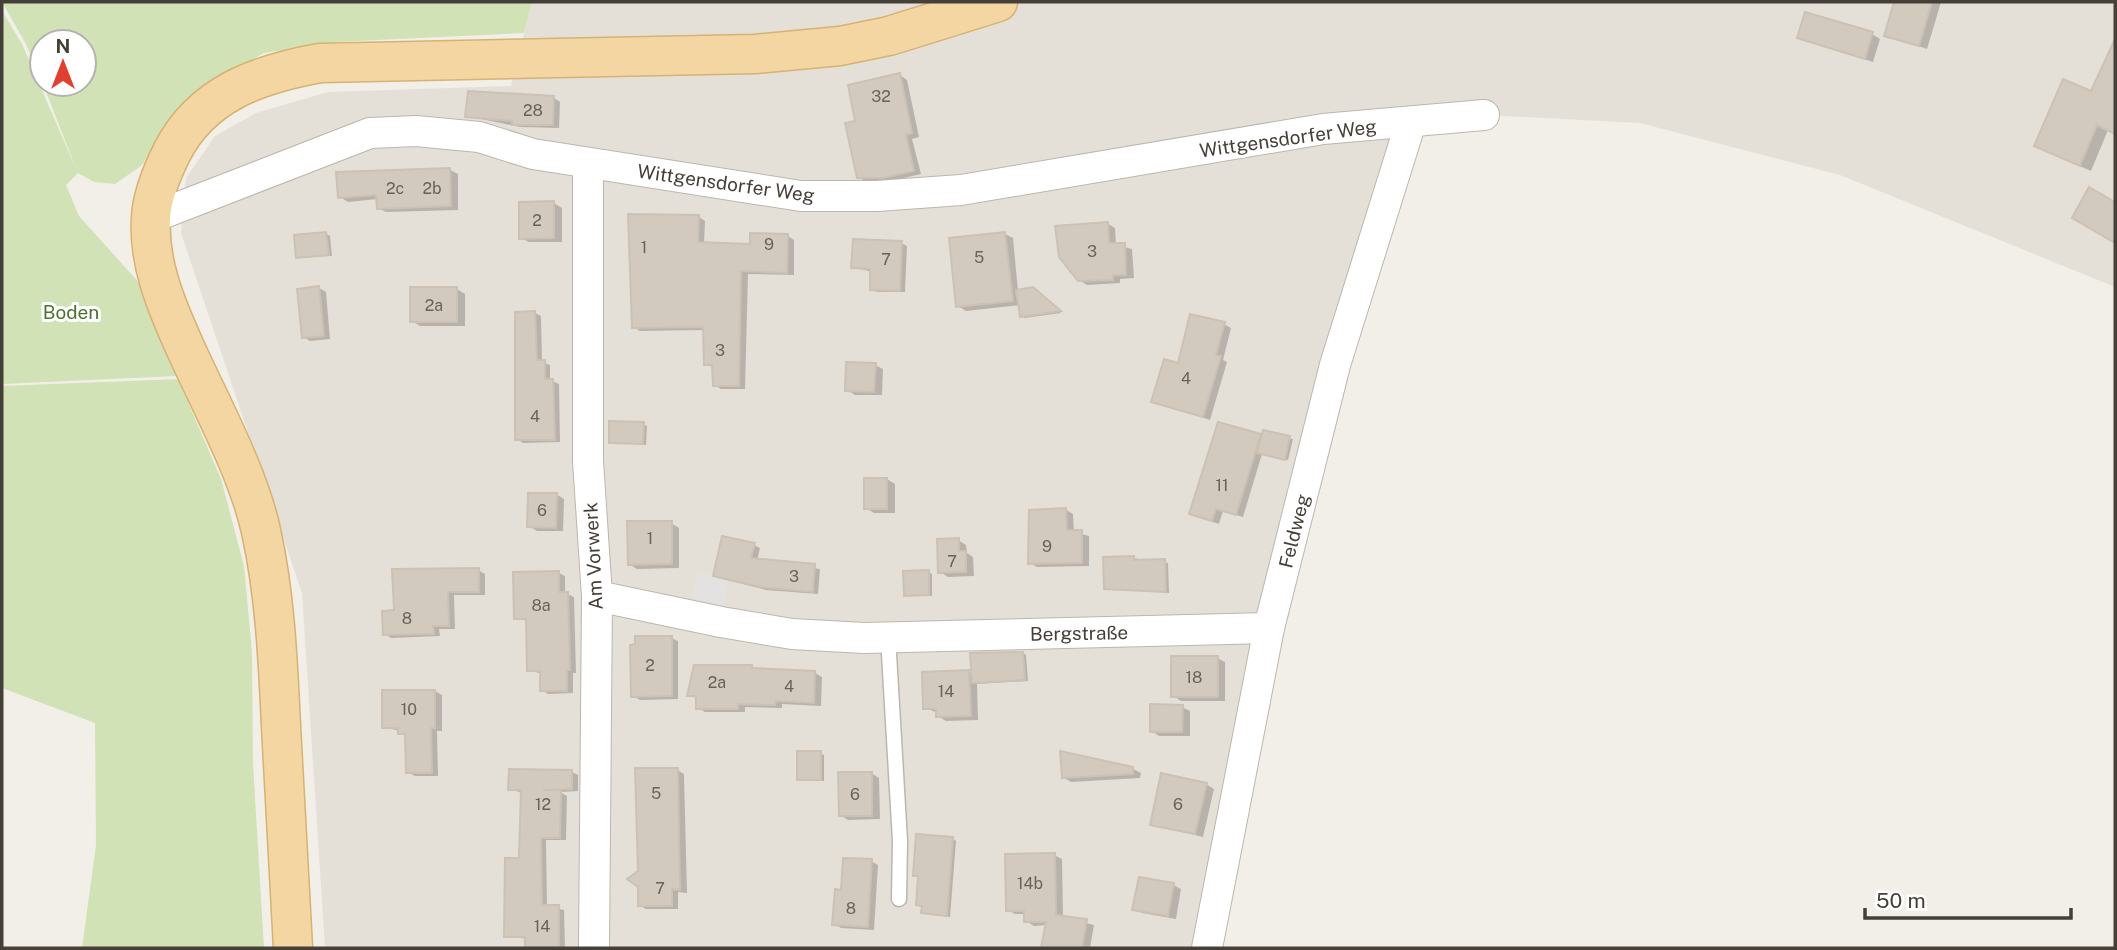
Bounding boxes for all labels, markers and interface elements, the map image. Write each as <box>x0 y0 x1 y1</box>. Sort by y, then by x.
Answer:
north arrow <box>28 28 98 98</box>
text: N <box>56 35 70 57</box>
house number: 32 <box>871 87 891 106</box>
house number: 28 <box>523 101 543 120</box>
street label: Wittgensdorfer Weg <box>1198 115 1378 161</box>
street label: Wittgensdorfer Weg <box>636 160 816 206</box>
house number: 2c <box>386 179 404 198</box>
house number: 2b <box>422 179 442 198</box>
house number: 2 <box>532 211 542 230</box>
house number: 9 <box>764 235 774 254</box>
house number: 1 <box>641 238 647 257</box>
house number: 3 <box>1087 242 1097 261</box>
house number: 5 <box>974 248 984 267</box>
house number: 7 <box>881 250 891 269</box>
house number: 2a <box>425 296 443 315</box>
park label: Boden <box>43 301 99 323</box>
house number: 3 <box>715 341 725 360</box>
house number: 4 <box>1181 369 1191 388</box>
house number: 4 <box>530 407 540 426</box>
house number: 11 <box>1215 476 1229 495</box>
street label: Feldweg <box>1274 492 1314 570</box>
house number: 6 <box>537 501 547 520</box>
street label: Am Vorwerk <box>579 501 607 610</box>
house number: 1 <box>647 529 653 548</box>
house number: 9 <box>1042 537 1052 556</box>
house number: 7 <box>947 552 957 571</box>
house number: 3 <box>789 567 799 586</box>
house number: 8a <box>531 596 551 615</box>
house number: 8 <box>402 609 412 628</box>
street label: Bergstraße <box>1030 621 1128 645</box>
house number: 2 <box>645 656 655 675</box>
house number: 18 <box>1186 668 1202 687</box>
house number: 2a <box>708 673 726 692</box>
house number: 4 <box>784 677 794 696</box>
house number: 14 <box>938 682 954 701</box>
house number: 10 <box>401 700 417 719</box>
house number: 5 <box>651 784 661 803</box>
house number: 6 <box>850 785 860 804</box>
house number: 12 <box>535 795 551 814</box>
house number: 6 <box>1173 795 1183 814</box>
house number: 14b <box>1017 874 1043 893</box>
scale bar <box>1865 876 2072 920</box>
house number: 7 <box>655 879 665 898</box>
text: 50 m <box>1876 888 1926 913</box>
house number: 8 <box>846 899 856 918</box>
house number: 14 <box>534 917 550 936</box>

